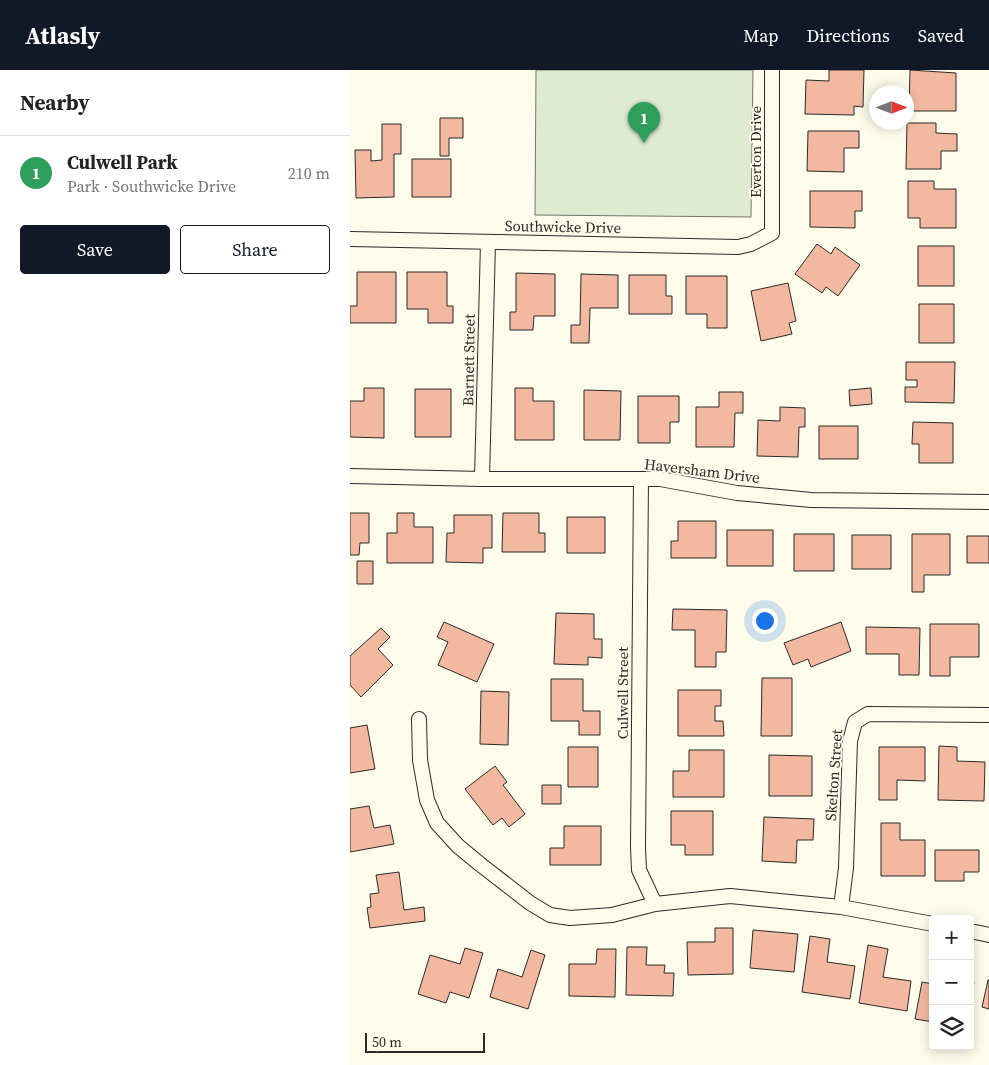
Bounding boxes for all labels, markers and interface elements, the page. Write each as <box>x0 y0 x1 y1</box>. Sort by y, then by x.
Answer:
text: Atlasly <box>25 19 100 52</box>
text: Map <box>743 23 779 48</box>
text: Directions <box>807 23 890 48</box>
text: Saved <box>918 23 964 48</box>
north arrow <box>869 85 914 130</box>
text: Nearby <box>20 88 90 117</box>
pin: 1 <box>628 102 660 143</box>
street label: Everton Drive <box>745 106 766 198</box>
text: Culwell Park <box>67 149 178 175</box>
text: 1 <box>32 162 40 184</box>
text: 210 m <box>288 162 330 184</box>
text: Park · Southwicke Drive <box>67 175 236 197</box>
street label: Southwicke Drive <box>505 215 622 238</box>
button: Save <box>20 225 170 274</box>
button: Share <box>180 225 330 274</box>
street label: Barnett Street <box>457 314 480 406</box>
street label: Haversham Drive <box>643 453 761 488</box>
your location <box>752 608 778 634</box>
street label: Culwell Street <box>612 647 633 739</box>
street label: Skelton Street <box>820 728 847 822</box>
map controls <box>929 915 974 1050</box>
button: + <box>929 915 974 960</box>
button: − <box>929 960 974 1005</box>
button: layers <box>929 1005 974 1050</box>
scale bar <box>365 1030 485 1053</box>
text: 50 m <box>372 1032 402 1052</box>

